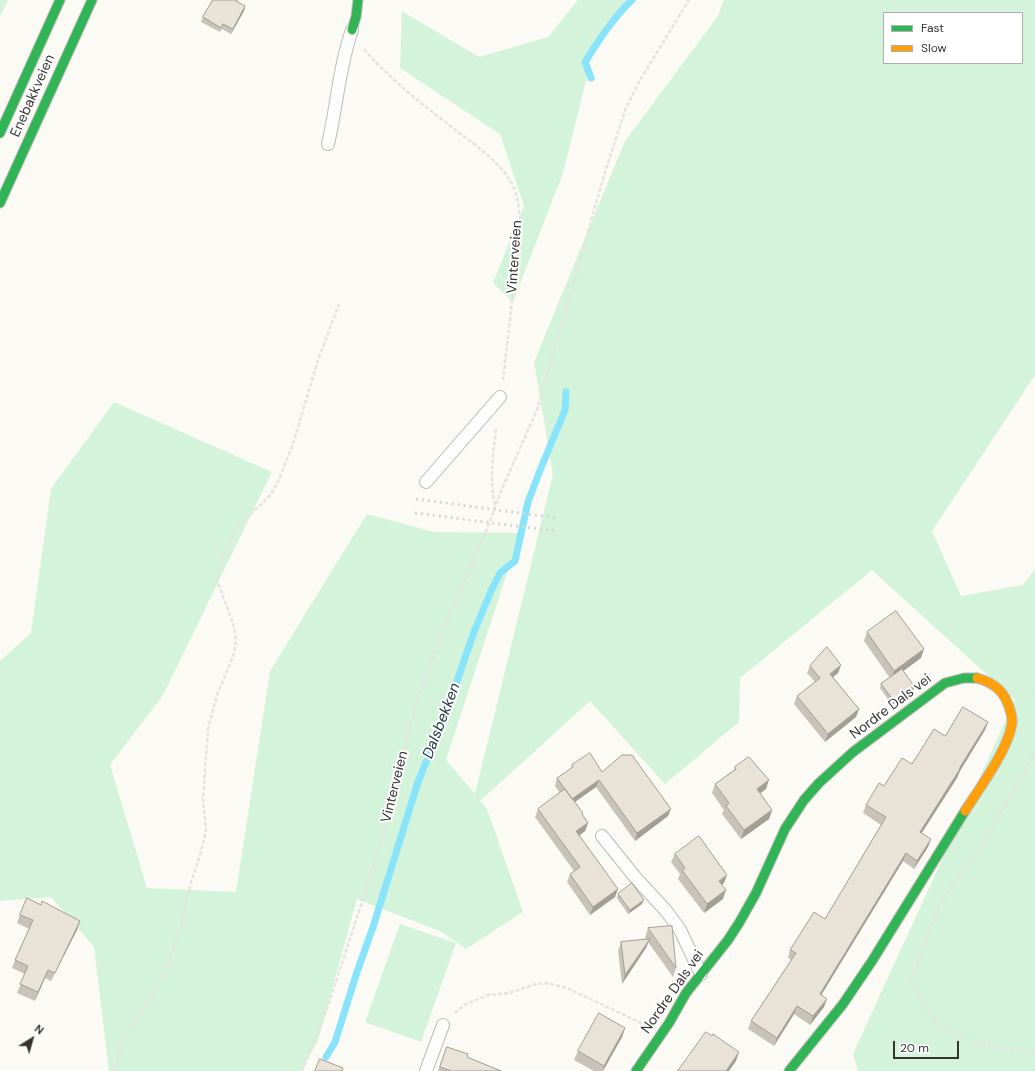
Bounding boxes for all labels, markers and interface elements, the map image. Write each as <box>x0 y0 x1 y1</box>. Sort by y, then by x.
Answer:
legend <box>883 12 1023 64</box>
text: Fast <box>921 20 944 36</box>
text: Slow <box>921 40 947 56</box>
street label: Enebakkveien <box>7 52 59 140</box>
street label: Vinterveien <box>504 220 526 294</box>
street label: Nordre Dals vei <box>847 671 935 743</box>
water label: Dalsbekken <box>419 681 465 761</box>
street label: Vinterveien <box>378 749 412 825</box>
street label: Nordre Dals vei <box>638 947 708 1037</box>
north arrow <box>12 1019 52 1059</box>
text: N <box>32 1021 47 1037</box>
scale bar <box>895 1033 961 1059</box>
text: 20 m <box>900 1040 929 1056</box>

